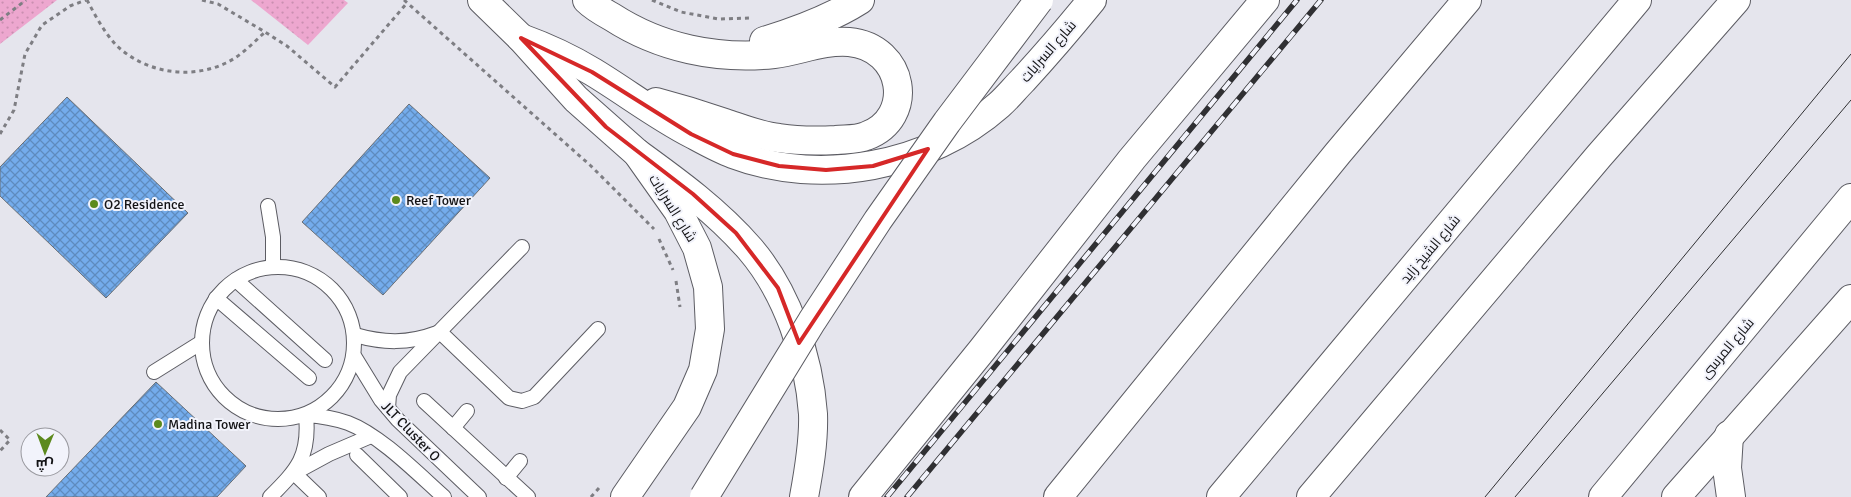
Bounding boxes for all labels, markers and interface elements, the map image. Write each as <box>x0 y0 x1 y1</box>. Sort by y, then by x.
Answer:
street label: شارع السرايات <box>1017 17 1080 86</box>
street label: شارع السرايات <box>645 171 700 245</box>
place label: Reef Tower <box>406 192 472 209</box>
marker: Reef Tower <box>390 194 402 206</box>
place label: O2 Residence <box>104 196 185 213</box>
marker: O2 Residence <box>88 198 100 210</box>
street label: شارع الشيخ زايد <box>1397 211 1464 287</box>
street label: شارع المرسى <box>1697 314 1758 382</box>
street label: JLT Cluster O <box>378 398 444 465</box>
place label: Madina Tower <box>168 416 251 433</box>
marker: Madina Tower <box>152 418 164 430</box>
north arrow <box>20 427 70 477</box>
text: ش <box>36 456 54 473</box>

